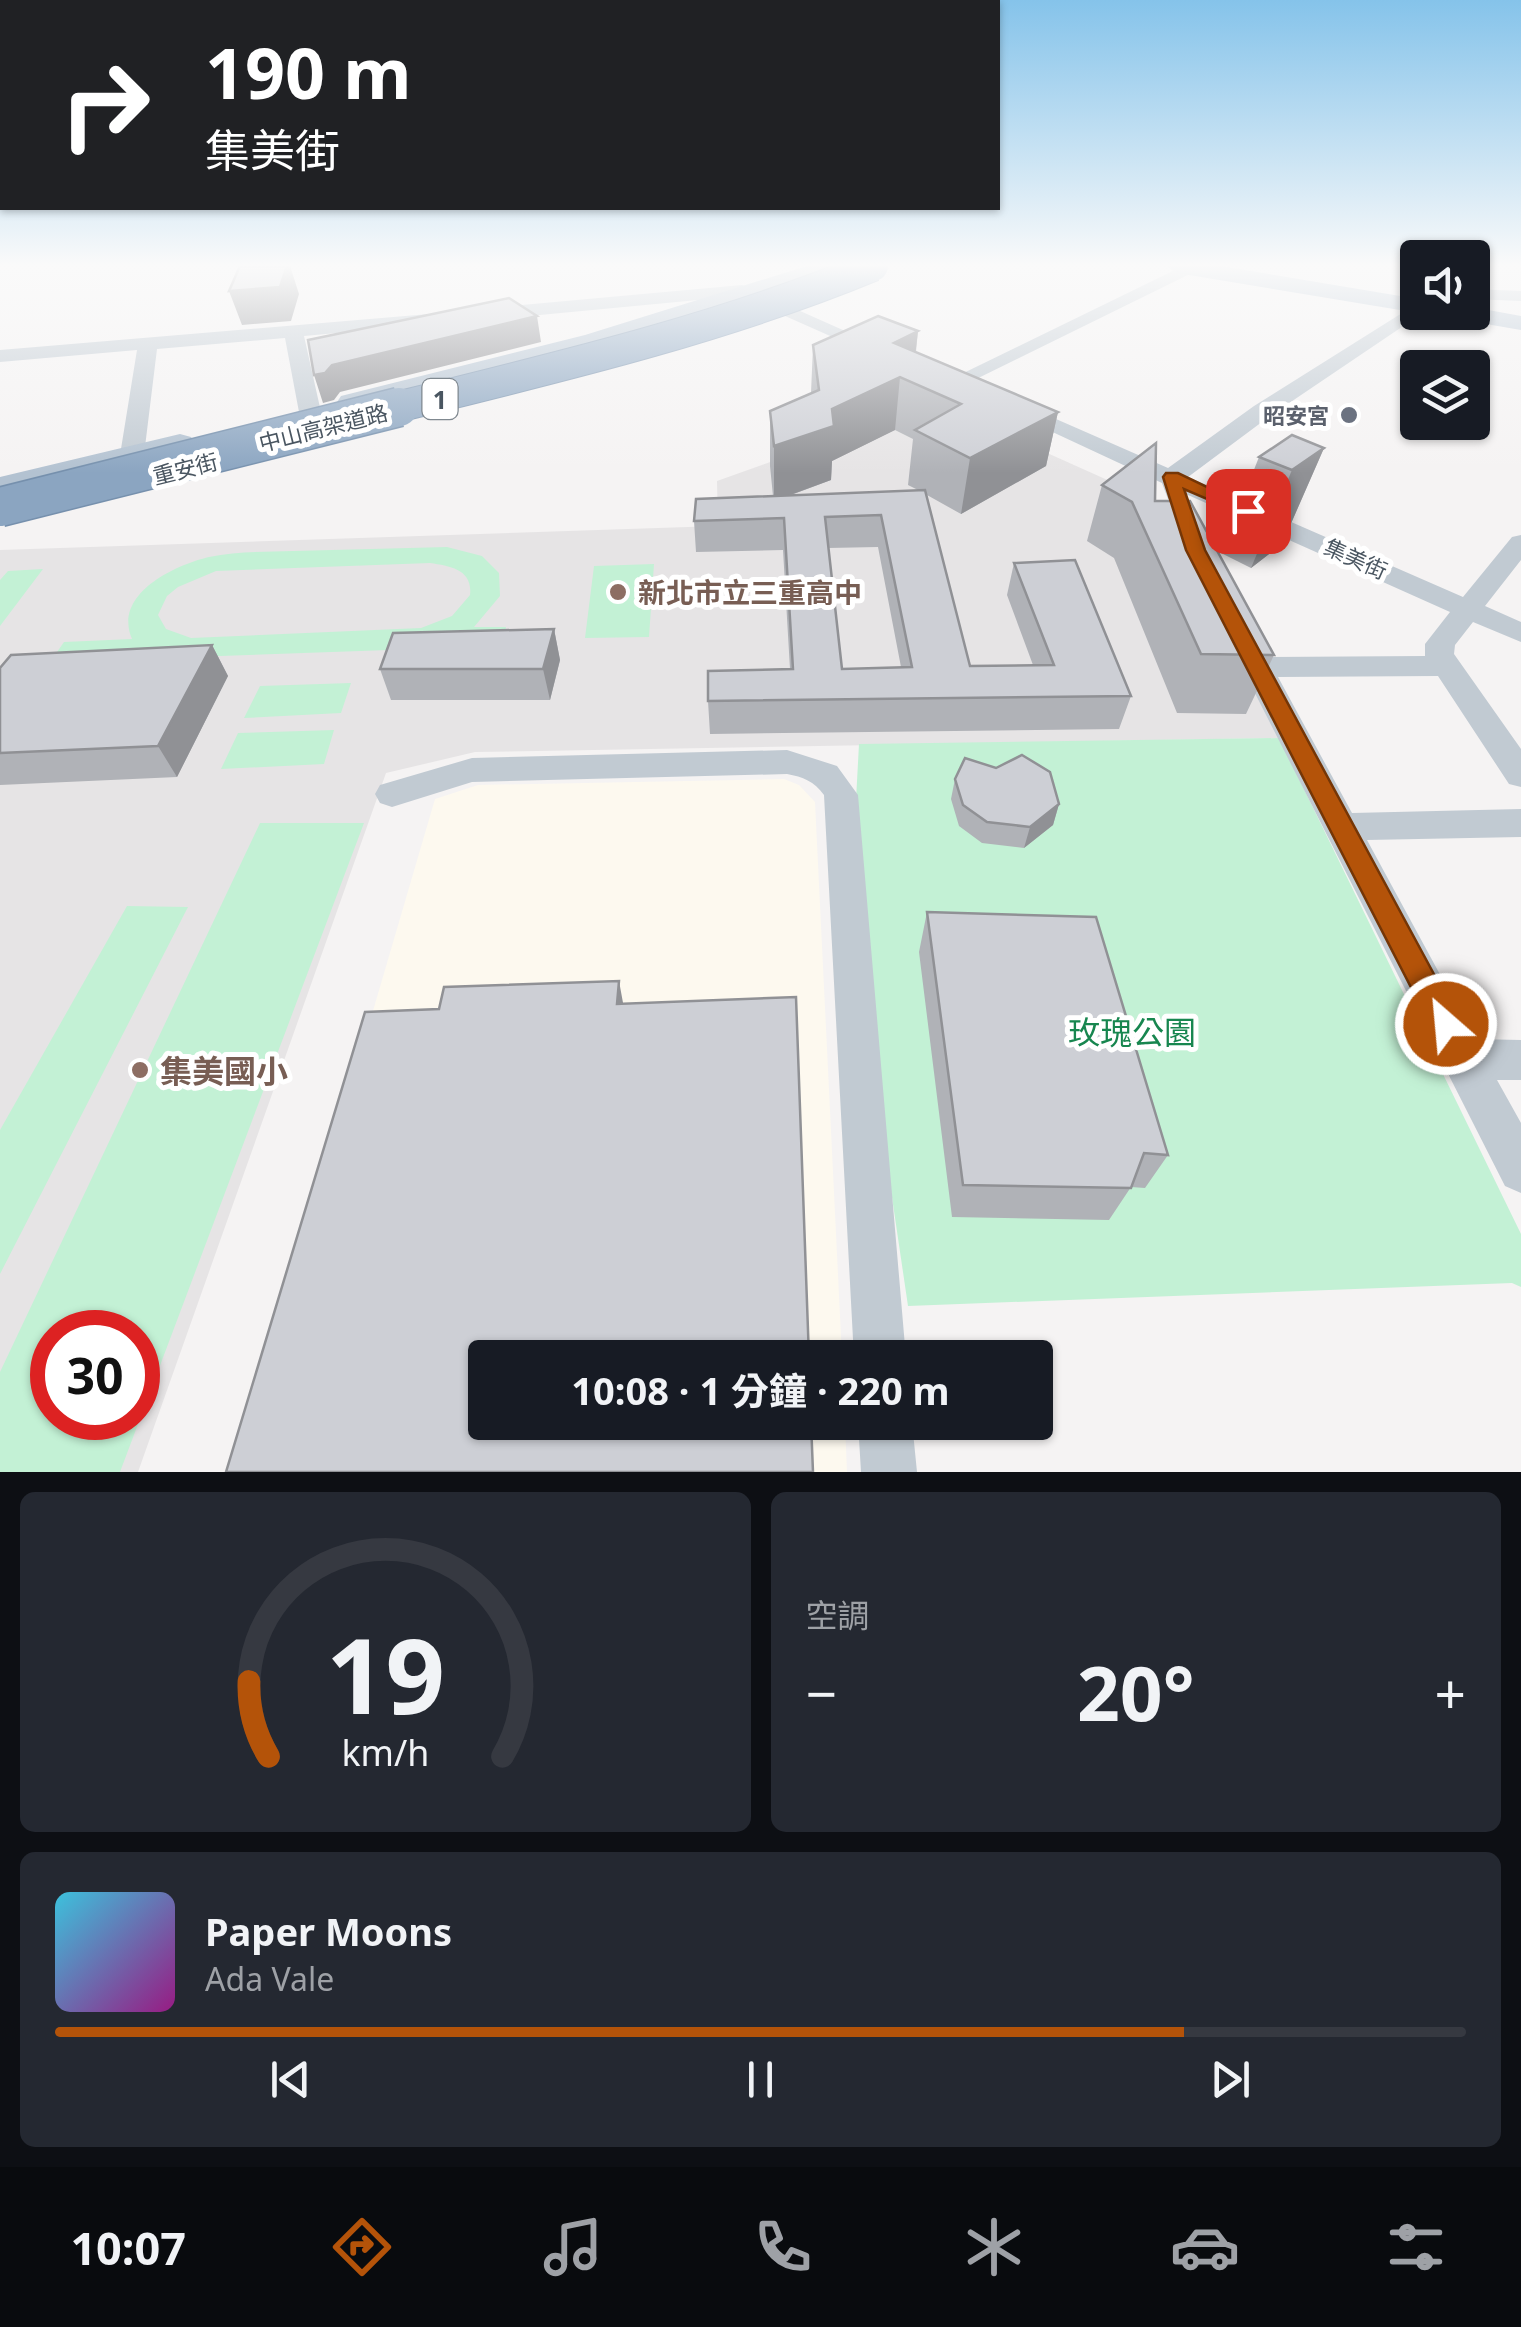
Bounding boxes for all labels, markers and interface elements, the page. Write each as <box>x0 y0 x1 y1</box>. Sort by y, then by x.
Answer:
text: 190 m <box>205 24 412 120</box>
icon: right <box>40 40 170 170</box>
text: 集美街 <box>205 119 340 180</box>
map controls <box>1400 240 1490 440</box>
button: sound <box>1400 240 1490 330</box>
button: layers <box>1400 350 1490 440</box>
road number: 1 <box>422 379 458 419</box>
street label: 中山高架道路 <box>255 396 391 458</box>
place label: 昭安宮 <box>1263 400 1329 430</box>
marker: 昭安宮 <box>1338 404 1360 426</box>
street label: 重安街 <box>149 445 221 491</box>
pin <box>1206 469 1291 554</box>
icon: arrive <box>1221 484 1276 539</box>
street label: 集美街 <box>1320 531 1392 585</box>
place label: 新北市立三重高中 <box>638 573 862 611</box>
marker: 新北市立三重高中 <box>607 581 629 603</box>
position arrow <box>1394 972 1498 1076</box>
park label: 玫瑰公園 <box>1068 1010 1196 1053</box>
place label: 集美國小 <box>160 1049 288 1092</box>
marker: 集美國小 <box>129 1059 151 1081</box>
speed limit sign: 30 <box>30 1310 160 1440</box>
text: 10:08 · 1 分鐘 · 220 m <box>571 1364 950 1416</box>
text: 空調 <box>806 1593 870 1636</box>
text: 19 <box>326 1603 445 1744</box>
text: 20° <box>1077 1641 1195 1743</box>
text: − <box>806 1655 837 1730</box>
text: + <box>1435 1655 1466 1730</box>
text: km/h <box>341 1728 429 1776</box>
text: Paper Moons <box>205 1905 452 1957</box>
text: Ada Vale <box>205 1957 334 2000</box>
icon: previous <box>263 2052 318 2107</box>
icon: pause <box>733 2052 788 2107</box>
icon: next <box>1203 2052 1258 2107</box>
icon: directions <box>327 2212 397 2282</box>
icon: music <box>538 2212 608 2282</box>
icon: phone <box>748 2212 818 2282</box>
icon: climate <box>959 2212 1029 2282</box>
icon: car <box>1170 2212 1240 2282</box>
icon: filters <box>1381 2212 1451 2282</box>
text: 10:07 <box>70 2217 186 2278</box>

